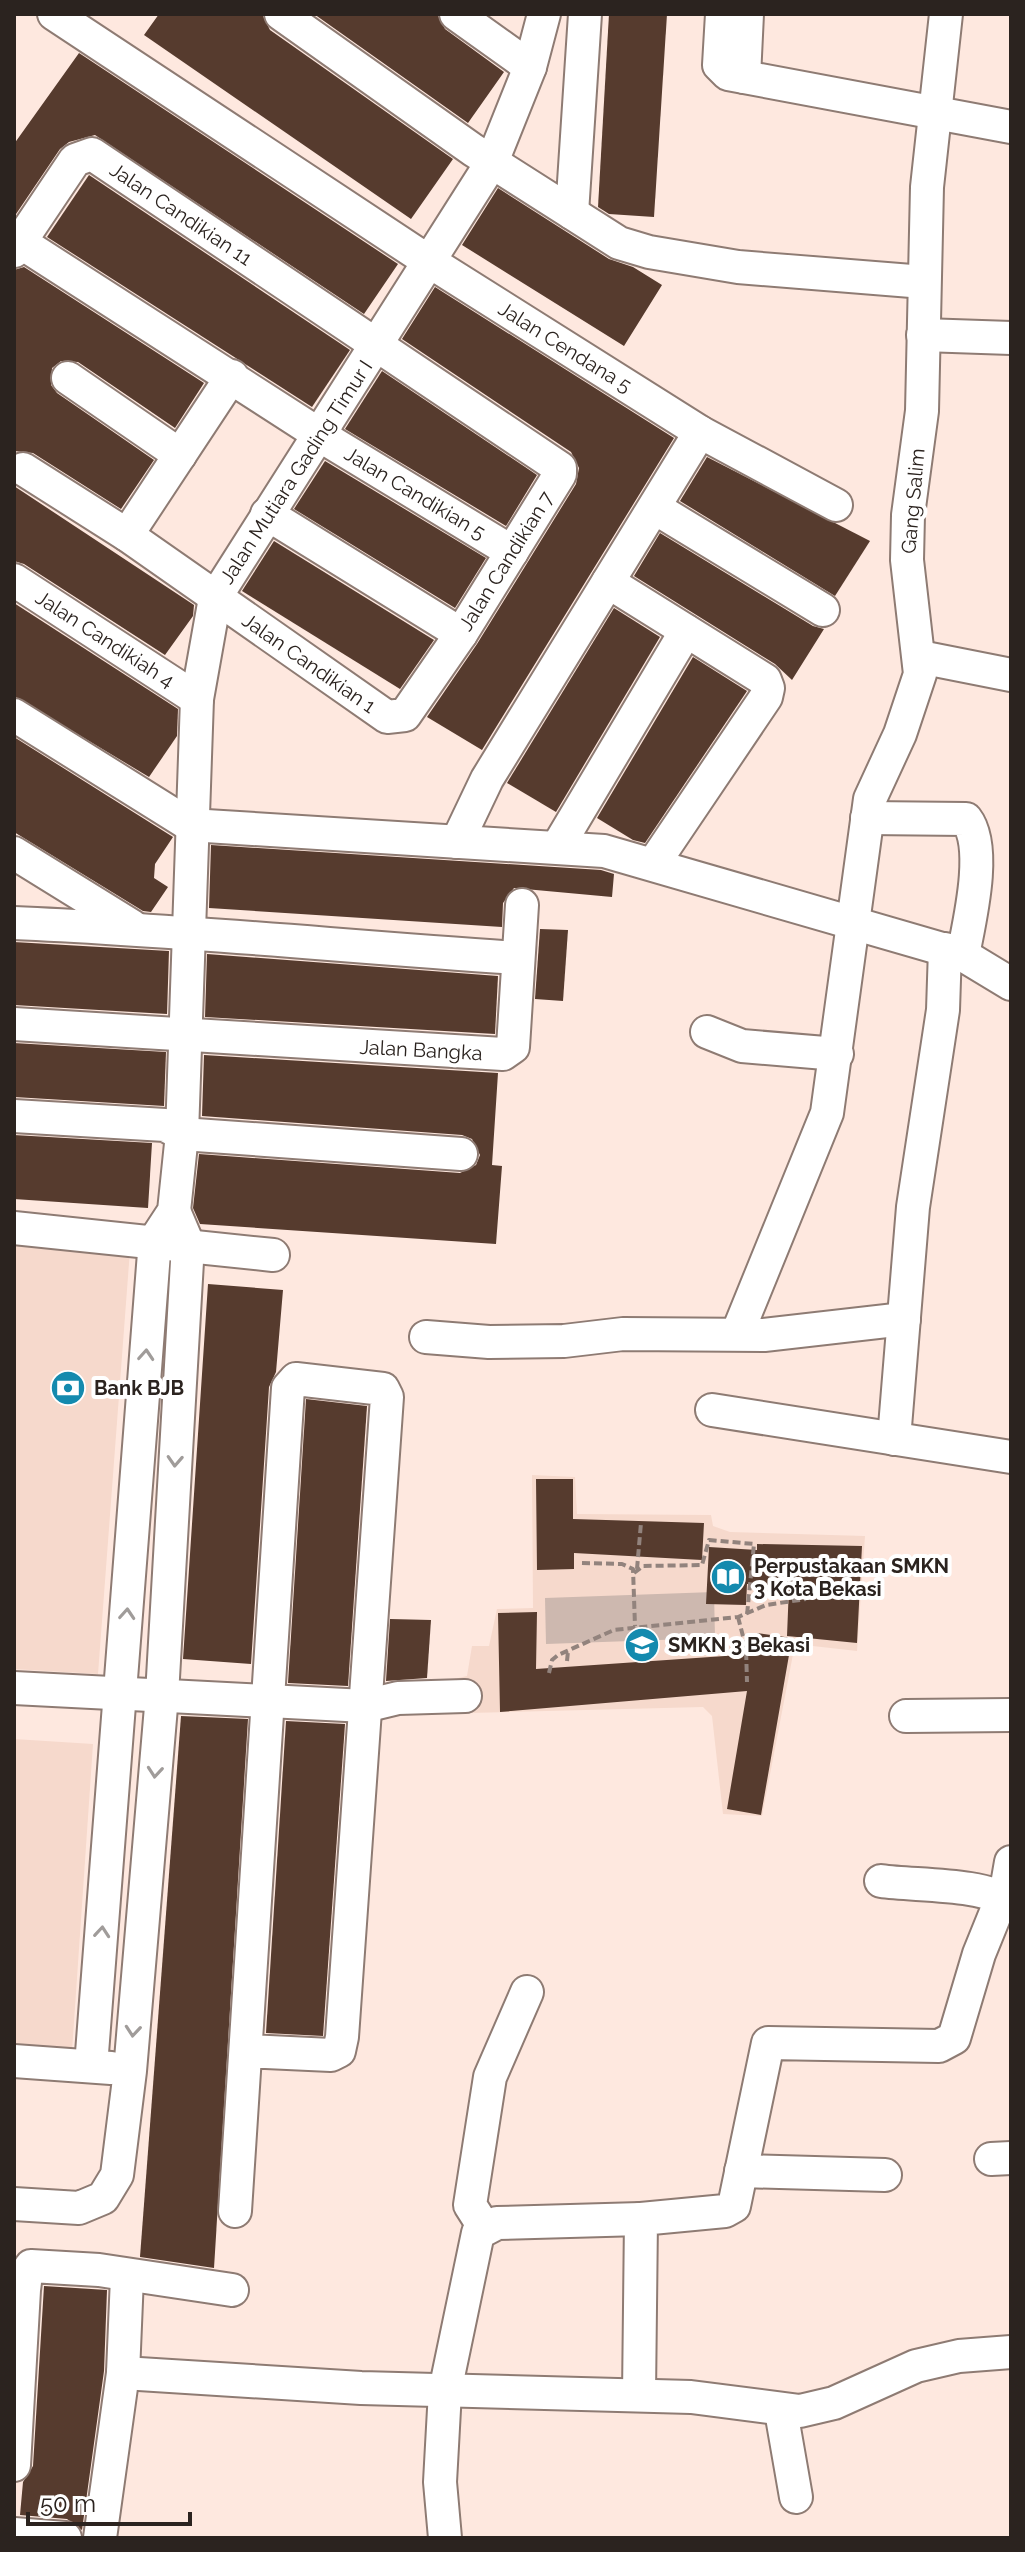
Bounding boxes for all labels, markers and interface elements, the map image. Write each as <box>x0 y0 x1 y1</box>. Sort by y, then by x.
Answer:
street label: Jalan Candikian 11 <box>105 158 257 271</box>
street label: Jalan Cendana 5 <box>494 296 636 398</box>
street label: Jalan Mutiara Gading Timur I <box>215 356 377 588</box>
street label: Jalan Candikian 5 <box>340 441 490 545</box>
street label: Gang Salim <box>896 447 930 555</box>
street label: Jalan Candikian 7 <box>453 487 559 635</box>
street label: Jalan Candikiah 4 <box>31 585 179 693</box>
street label: Jalan Candikian 1 <box>238 608 381 718</box>
street label: Jalan Bangka <box>359 1035 483 1065</box>
one-way arrow <box>137 1348 154 1361</box>
bank icon: Bank BJB <box>49 1369 87 1407</box>
place label: Bank BJB <box>94 1376 184 1400</box>
one-way arrow <box>167 1455 184 1468</box>
place label: Perpustakaan SMKN 3 Kota Bekasi <box>754 1554 949 1601</box>
library icon: Perpustakaan SMKN 3 Kota Bekasi <box>709 1558 747 1596</box>
one-way arrow <box>118 1607 135 1620</box>
school or university icon: SMKN 3 Bekasi <box>623 1626 661 1664</box>
place label: SMKN 3 Bekasi <box>668 1633 810 1657</box>
one-way arrow <box>147 1766 164 1779</box>
one-way arrow <box>93 1925 110 1938</box>
one-way arrow <box>125 2025 142 2038</box>
scale bar <box>28 2476 190 2526</box>
text: 50 m <box>40 2489 96 2518</box>

